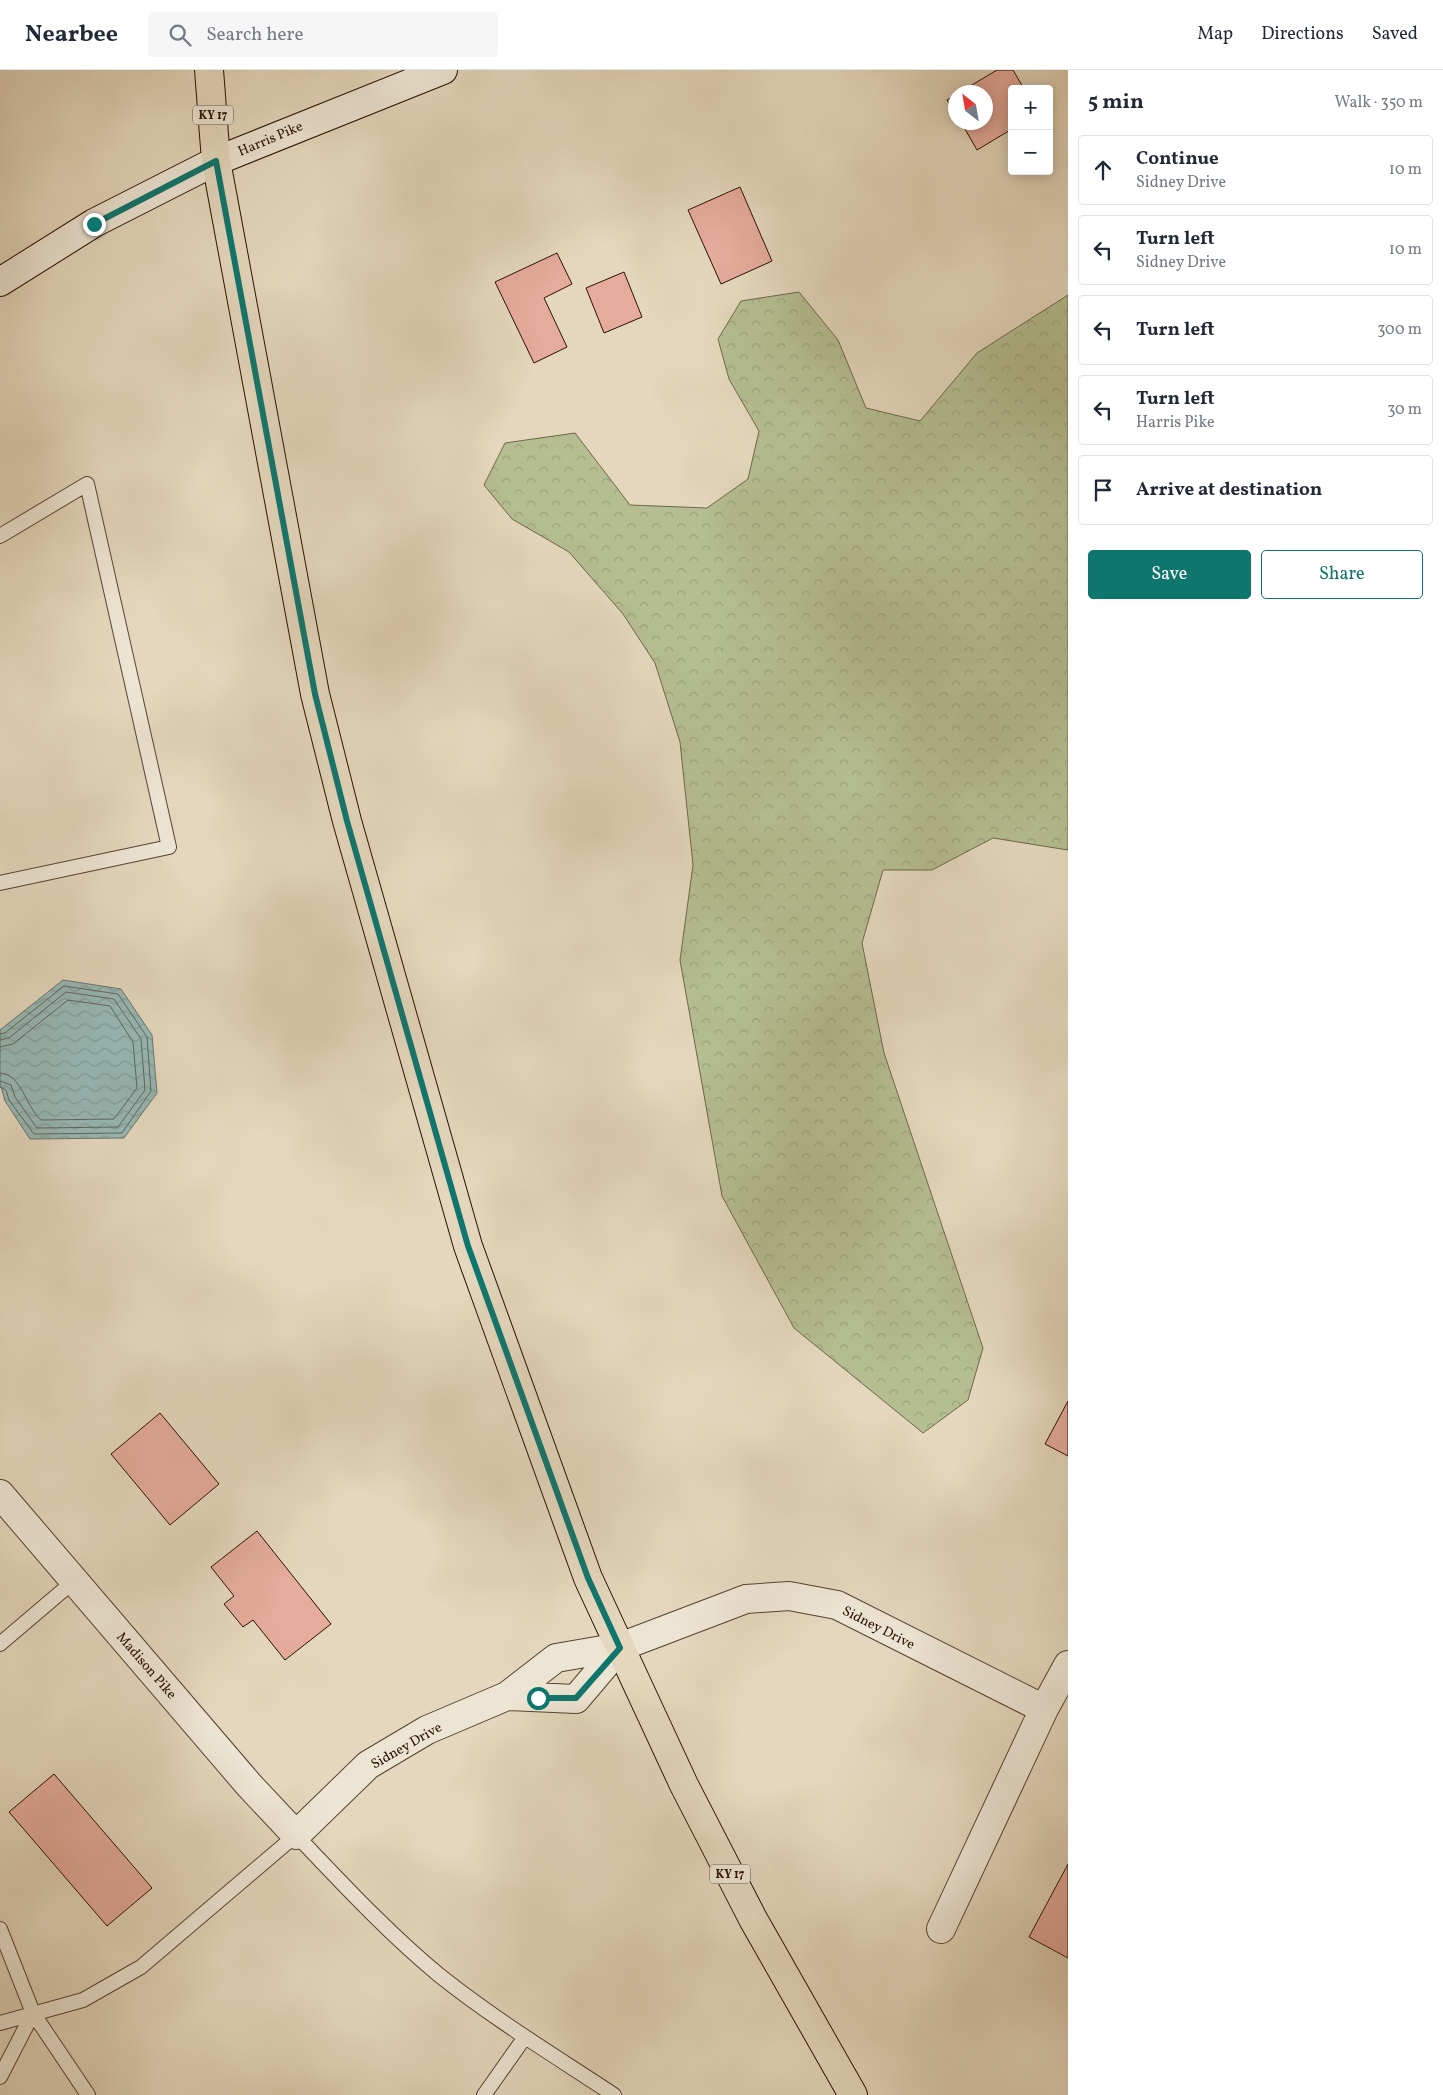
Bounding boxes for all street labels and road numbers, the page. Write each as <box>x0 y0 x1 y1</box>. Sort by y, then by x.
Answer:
road number: KY 17 <box>193 106 233 124</box>
street label: Harris Pike <box>235 117 306 162</box>
street label: Sidney Drive <box>839 1602 918 1655</box>
street label: Madison Pike <box>111 1628 181 1704</box>
street label: Sidney Drive <box>368 1718 446 1774</box>
road number: KY 17 <box>710 1865 750 1884</box>

